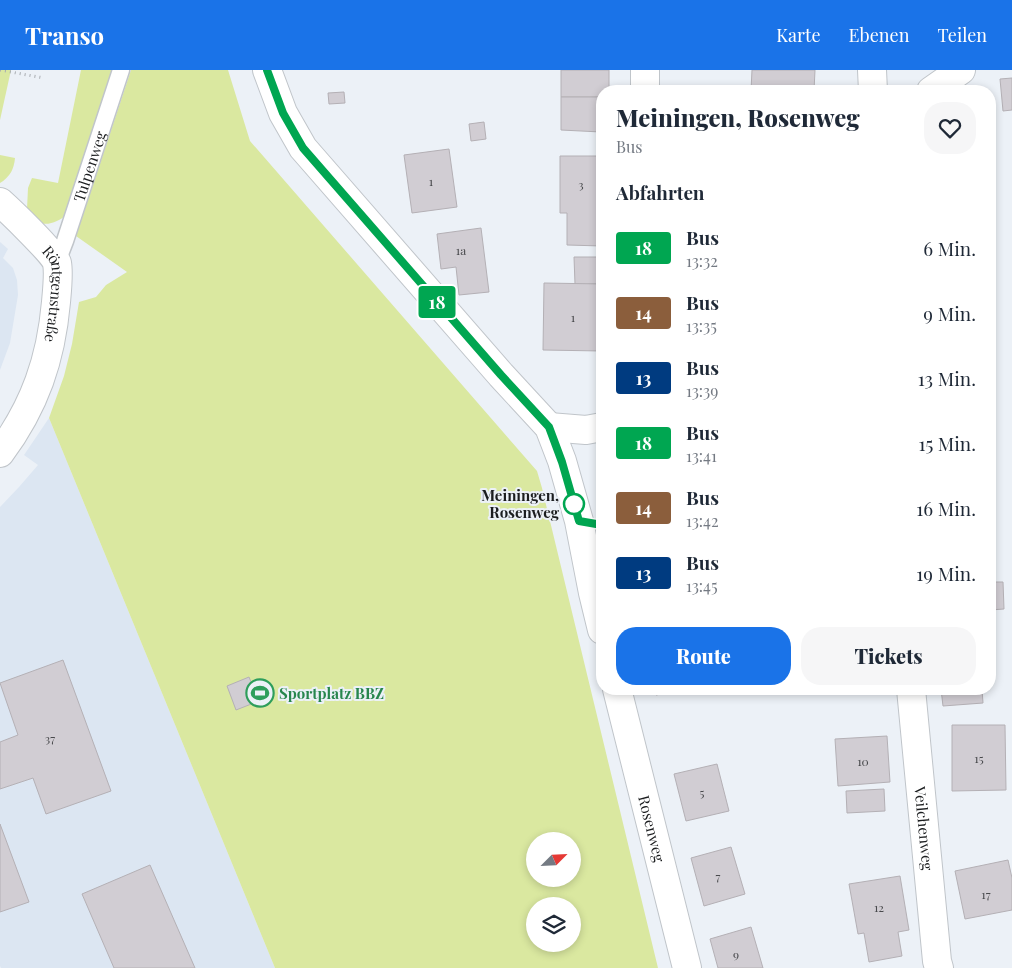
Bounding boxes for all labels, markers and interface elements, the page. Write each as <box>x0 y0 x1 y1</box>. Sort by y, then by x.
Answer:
text: Transo <box>25 19 104 51</box>
text: Karte <box>776 23 821 47</box>
text: Ebenen <box>849 23 909 47</box>
text: Teilen <box>937 23 987 47</box>
text: Meiningen, Rosenweg <box>616 101 860 133</box>
button: heart <box>924 102 976 154</box>
street label: Tulpenweg <box>69 128 110 204</box>
text: Bus <box>616 136 642 157</box>
house number: 1 <box>429 173 434 189</box>
house number: 3 <box>578 176 584 192</box>
text: Abfahrten <box>616 179 705 205</box>
text: Bus <box>686 224 719 250</box>
text: 6 Min. <box>923 235 976 261</box>
text: 18 <box>635 236 652 260</box>
street label: Röntgenstraße <box>38 241 68 344</box>
house number: 1a <box>456 242 466 258</box>
text: 13:32 <box>686 250 718 271</box>
line badge: 18 <box>414 286 460 318</box>
text: Bus <box>686 289 719 315</box>
text: 18 <box>429 290 446 314</box>
text: 9 Min. <box>923 300 976 326</box>
text: 14 <box>635 301 652 325</box>
house number: 1 <box>571 309 576 325</box>
text: 13:35 <box>686 315 717 336</box>
text: Bus <box>686 354 719 380</box>
text: 13 Min. <box>918 365 976 391</box>
text: 13 <box>636 366 651 390</box>
text: 13:39 <box>686 380 718 401</box>
text: Bus <box>686 419 719 445</box>
text: 15 Min. <box>919 430 976 456</box>
text: 18 <box>635 431 652 455</box>
text: 13:41 <box>686 445 717 466</box>
text: Bus <box>686 484 719 510</box>
place label: Meiningen, Rosenweg <box>481 485 560 522</box>
marker: Meiningen, Rosenweg <box>563 493 585 515</box>
text: 16 Min. <box>916 495 976 521</box>
text: 14 <box>635 496 652 520</box>
text: 13:42 <box>686 510 719 531</box>
text: Bus <box>686 549 719 575</box>
text: 19 Min. <box>916 560 976 586</box>
text: 13 <box>636 561 651 585</box>
text: 13:45 <box>686 575 718 596</box>
button: Route <box>616 627 791 685</box>
button: Tickets <box>801 627 976 685</box>
sports icon: Sportplatz BBZ <box>245 678 275 708</box>
place label: Sportplatz BBZ <box>279 683 384 703</box>
house number: 37 <box>45 730 55 746</box>
house number: 15 <box>974 750 984 766</box>
house number: 10 <box>857 753 869 769</box>
house number: 5 <box>700 784 705 800</box>
street label: Veilchenweg <box>910 785 938 871</box>
street label: Rosenweg <box>634 793 670 864</box>
north arrow <box>526 832 581 888</box>
map controls <box>526 832 581 952</box>
house number: 7 <box>716 868 721 884</box>
house number: 17 <box>981 886 991 902</box>
button: layers <box>526 897 581 952</box>
house number: 12 <box>874 899 884 915</box>
house number: 9 <box>733 946 739 962</box>

